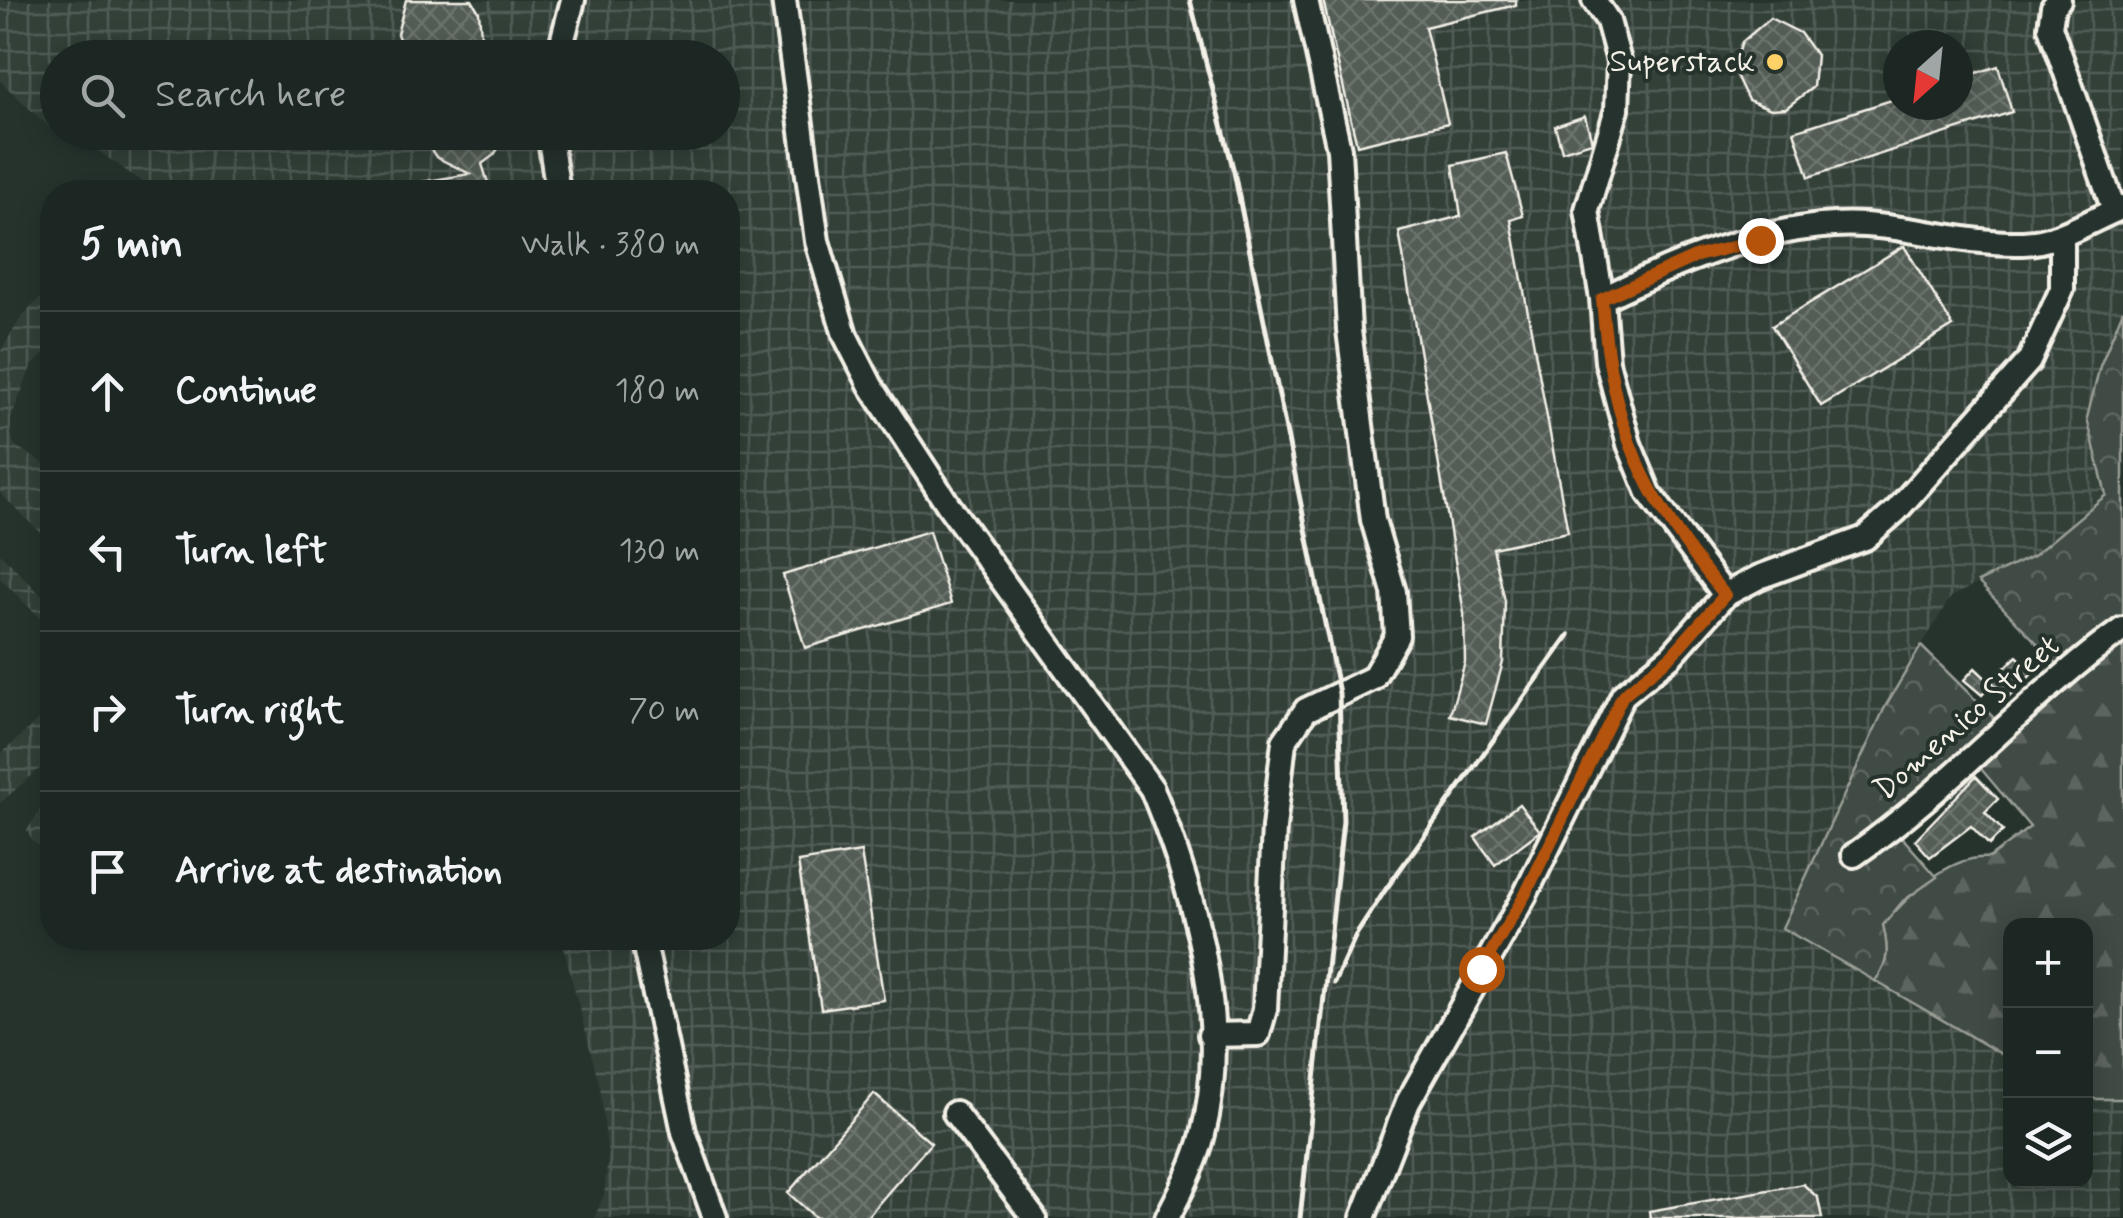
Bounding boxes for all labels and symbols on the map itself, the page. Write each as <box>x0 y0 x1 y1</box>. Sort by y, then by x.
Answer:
north arrow <box>1883 30 1973 120</box>
place label: Superstack <box>1609 41 1755 83</box>
marker: Superstack <box>1764 51 1786 73</box>
route end <box>1738 218 1784 264</box>
street label: Domenico Street <box>1865 625 2069 811</box>
route start <box>1459 947 1505 993</box>

